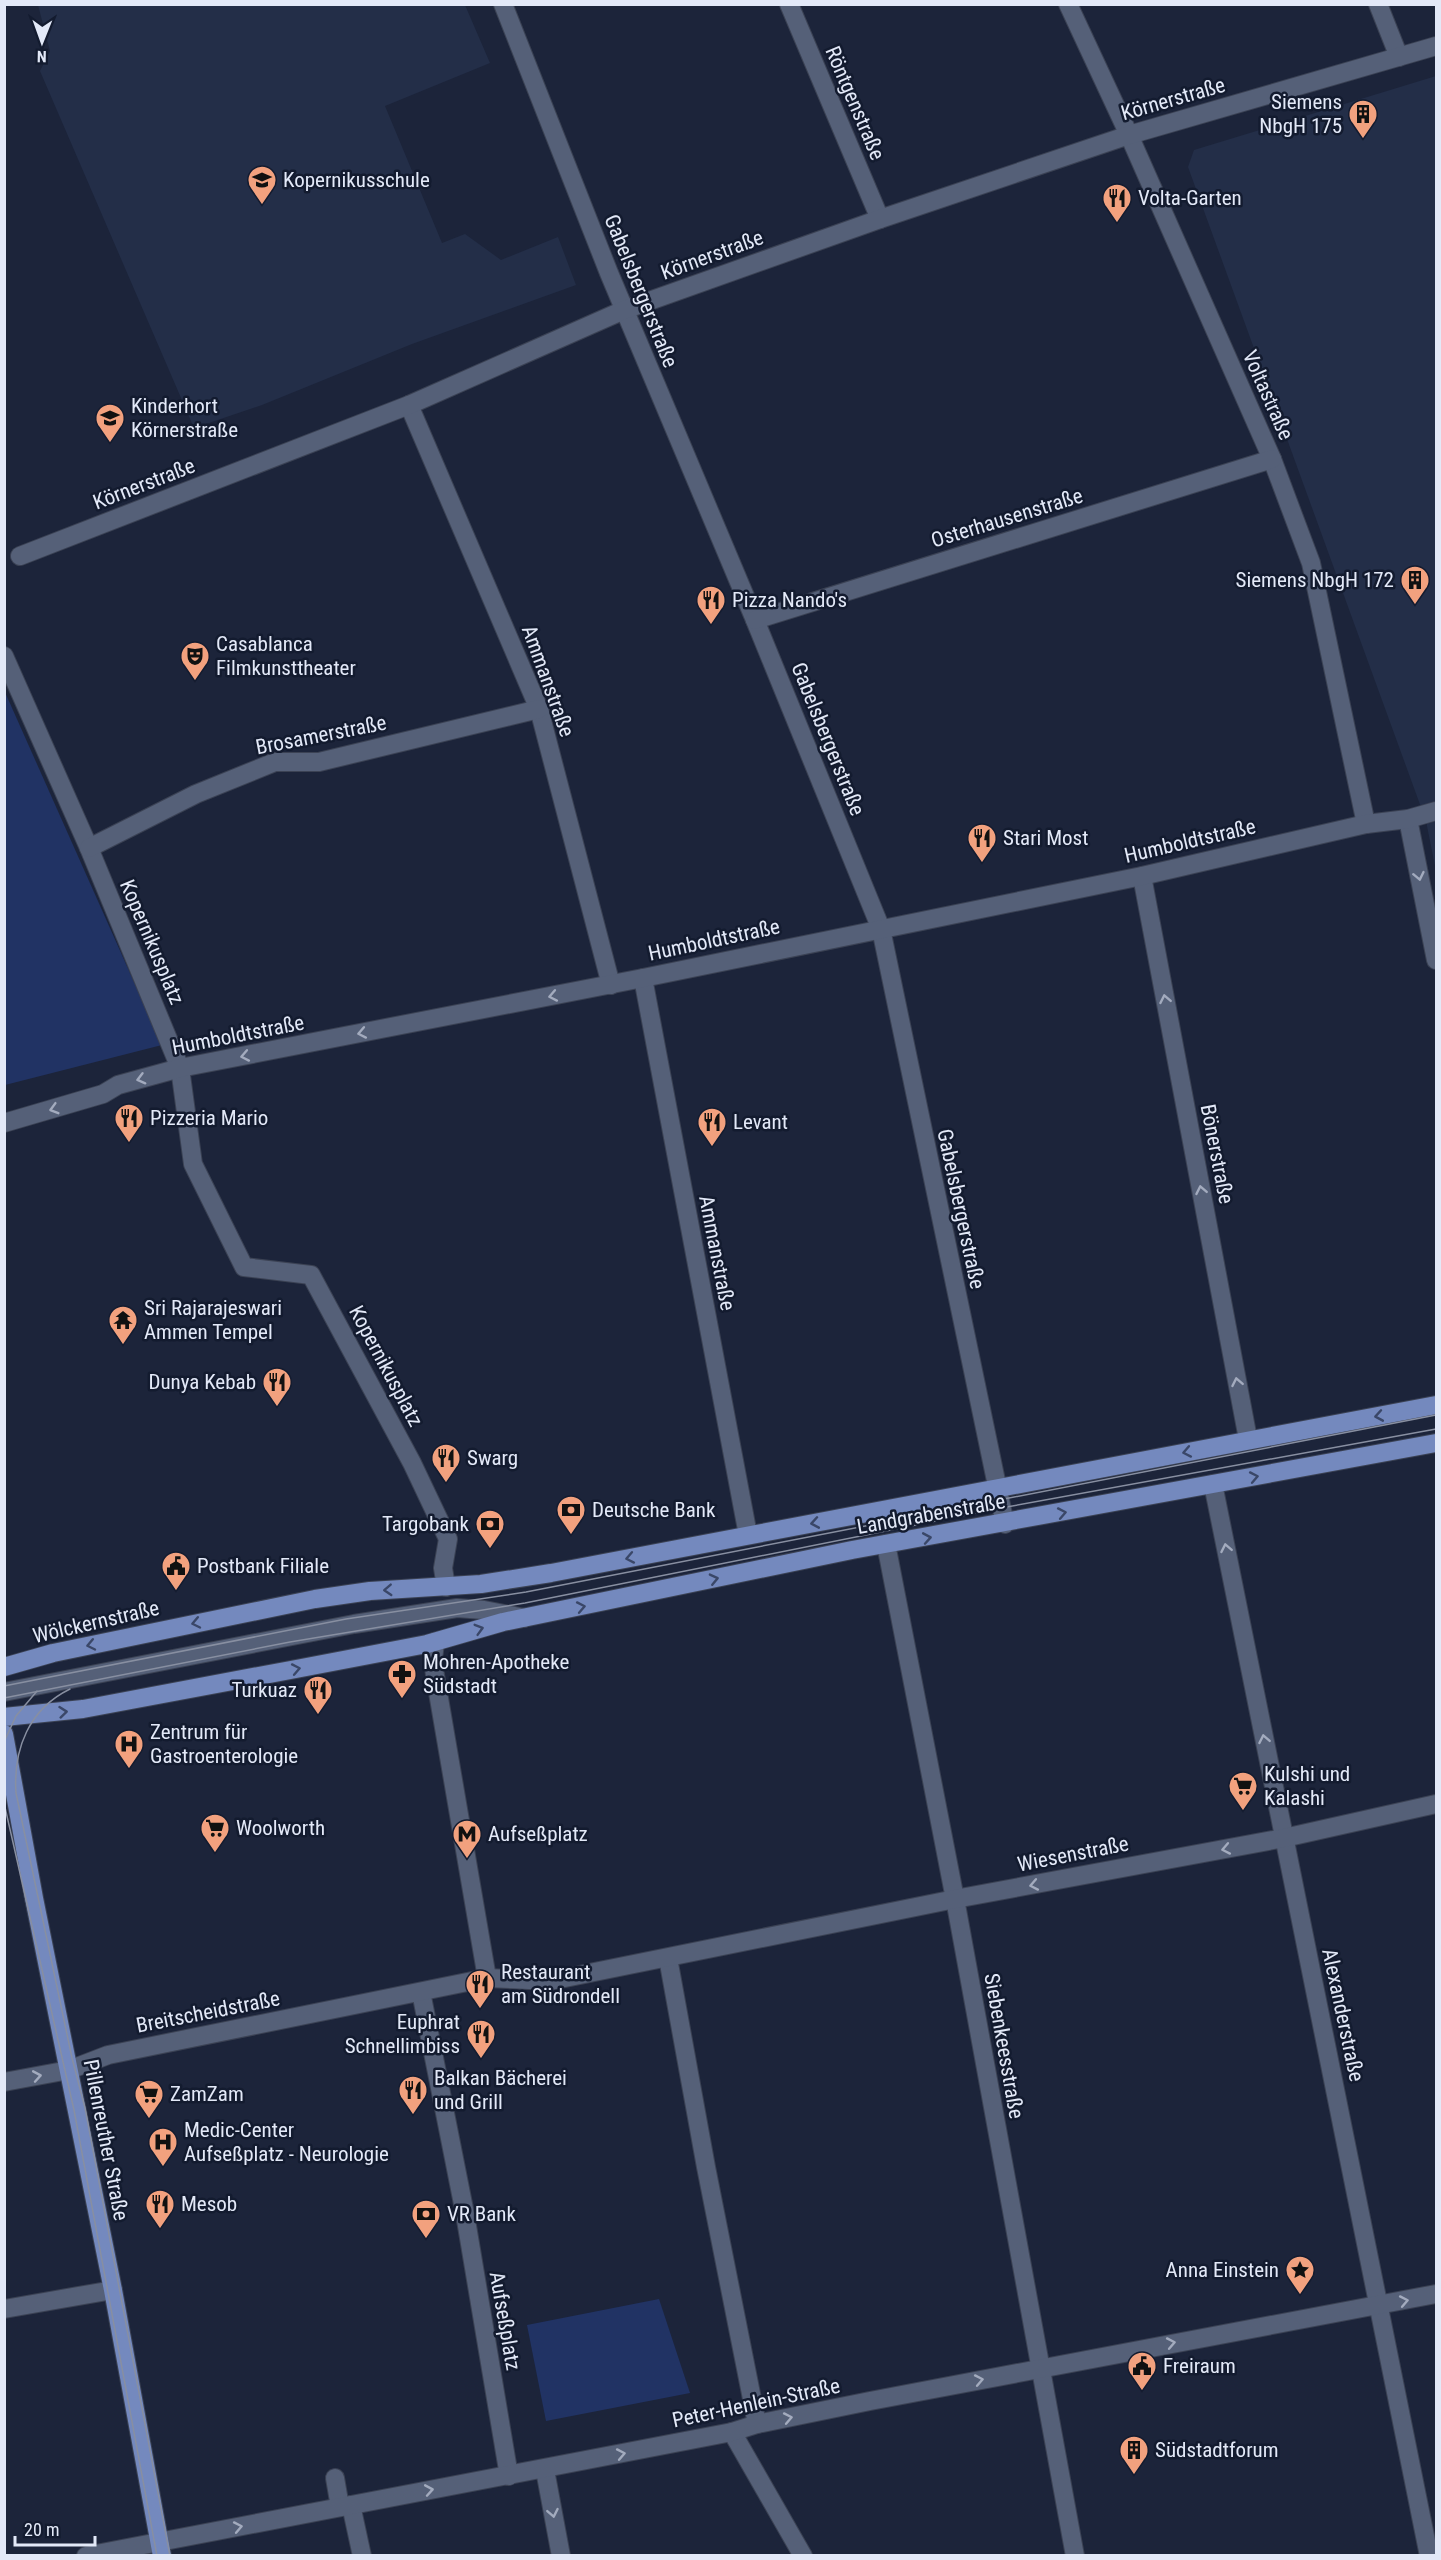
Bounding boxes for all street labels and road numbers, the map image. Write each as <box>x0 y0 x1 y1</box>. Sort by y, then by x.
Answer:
street label: Röntgenstraße <box>820 43 890 164</box>
street label: Körnerstraße <box>1118 73 1228 125</box>
street label: Gabelsbergerstraße <box>599 211 683 371</box>
street label: Körnerstraße <box>658 225 767 285</box>
street label: Voltastraße <box>1238 346 1298 444</box>
street label: Körnerstraße <box>90 454 198 514</box>
street label: Osterhausenstraße <box>928 483 1086 552</box>
street label: Ammanstraße <box>517 622 579 740</box>
street label: Gabelsbergerstraße <box>786 659 870 819</box>
street label: Brosamerstraße <box>254 711 388 759</box>
street label: Humboldtstraße <box>1122 814 1258 868</box>
street label: Kopernikusplatz <box>115 876 189 1008</box>
street label: Humboldtstraße <box>646 914 782 966</box>
street label: Humboldtstraße <box>170 1010 306 1060</box>
street label: Bönerstraße <box>1196 1102 1238 1206</box>
street label: Gabelsbergerstraße <box>932 1127 990 1291</box>
street label: Ammanstraße <box>694 1193 740 1313</box>
street label: Kopernikusplatz <box>344 1302 428 1430</box>
street label: Landgrabenstraße <box>855 1489 1007 1539</box>
street label: Wölckernstraße <box>30 1596 162 1648</box>
street label: Wiesenstraße <box>1015 1831 1131 1877</box>
street label: Alexanderstraße <box>1317 1946 1369 2084</box>
street label: Siebenkeesstraße <box>979 1971 1029 2121</box>
street label: Breitscheidstraße <box>134 1986 282 2038</box>
street label: Pillenreuther Straße <box>79 2057 133 2223</box>
street label: Aufseßplatz <box>485 2270 525 2372</box>
street label: Peter-Henlein-Straße <box>670 2373 842 2433</box>

